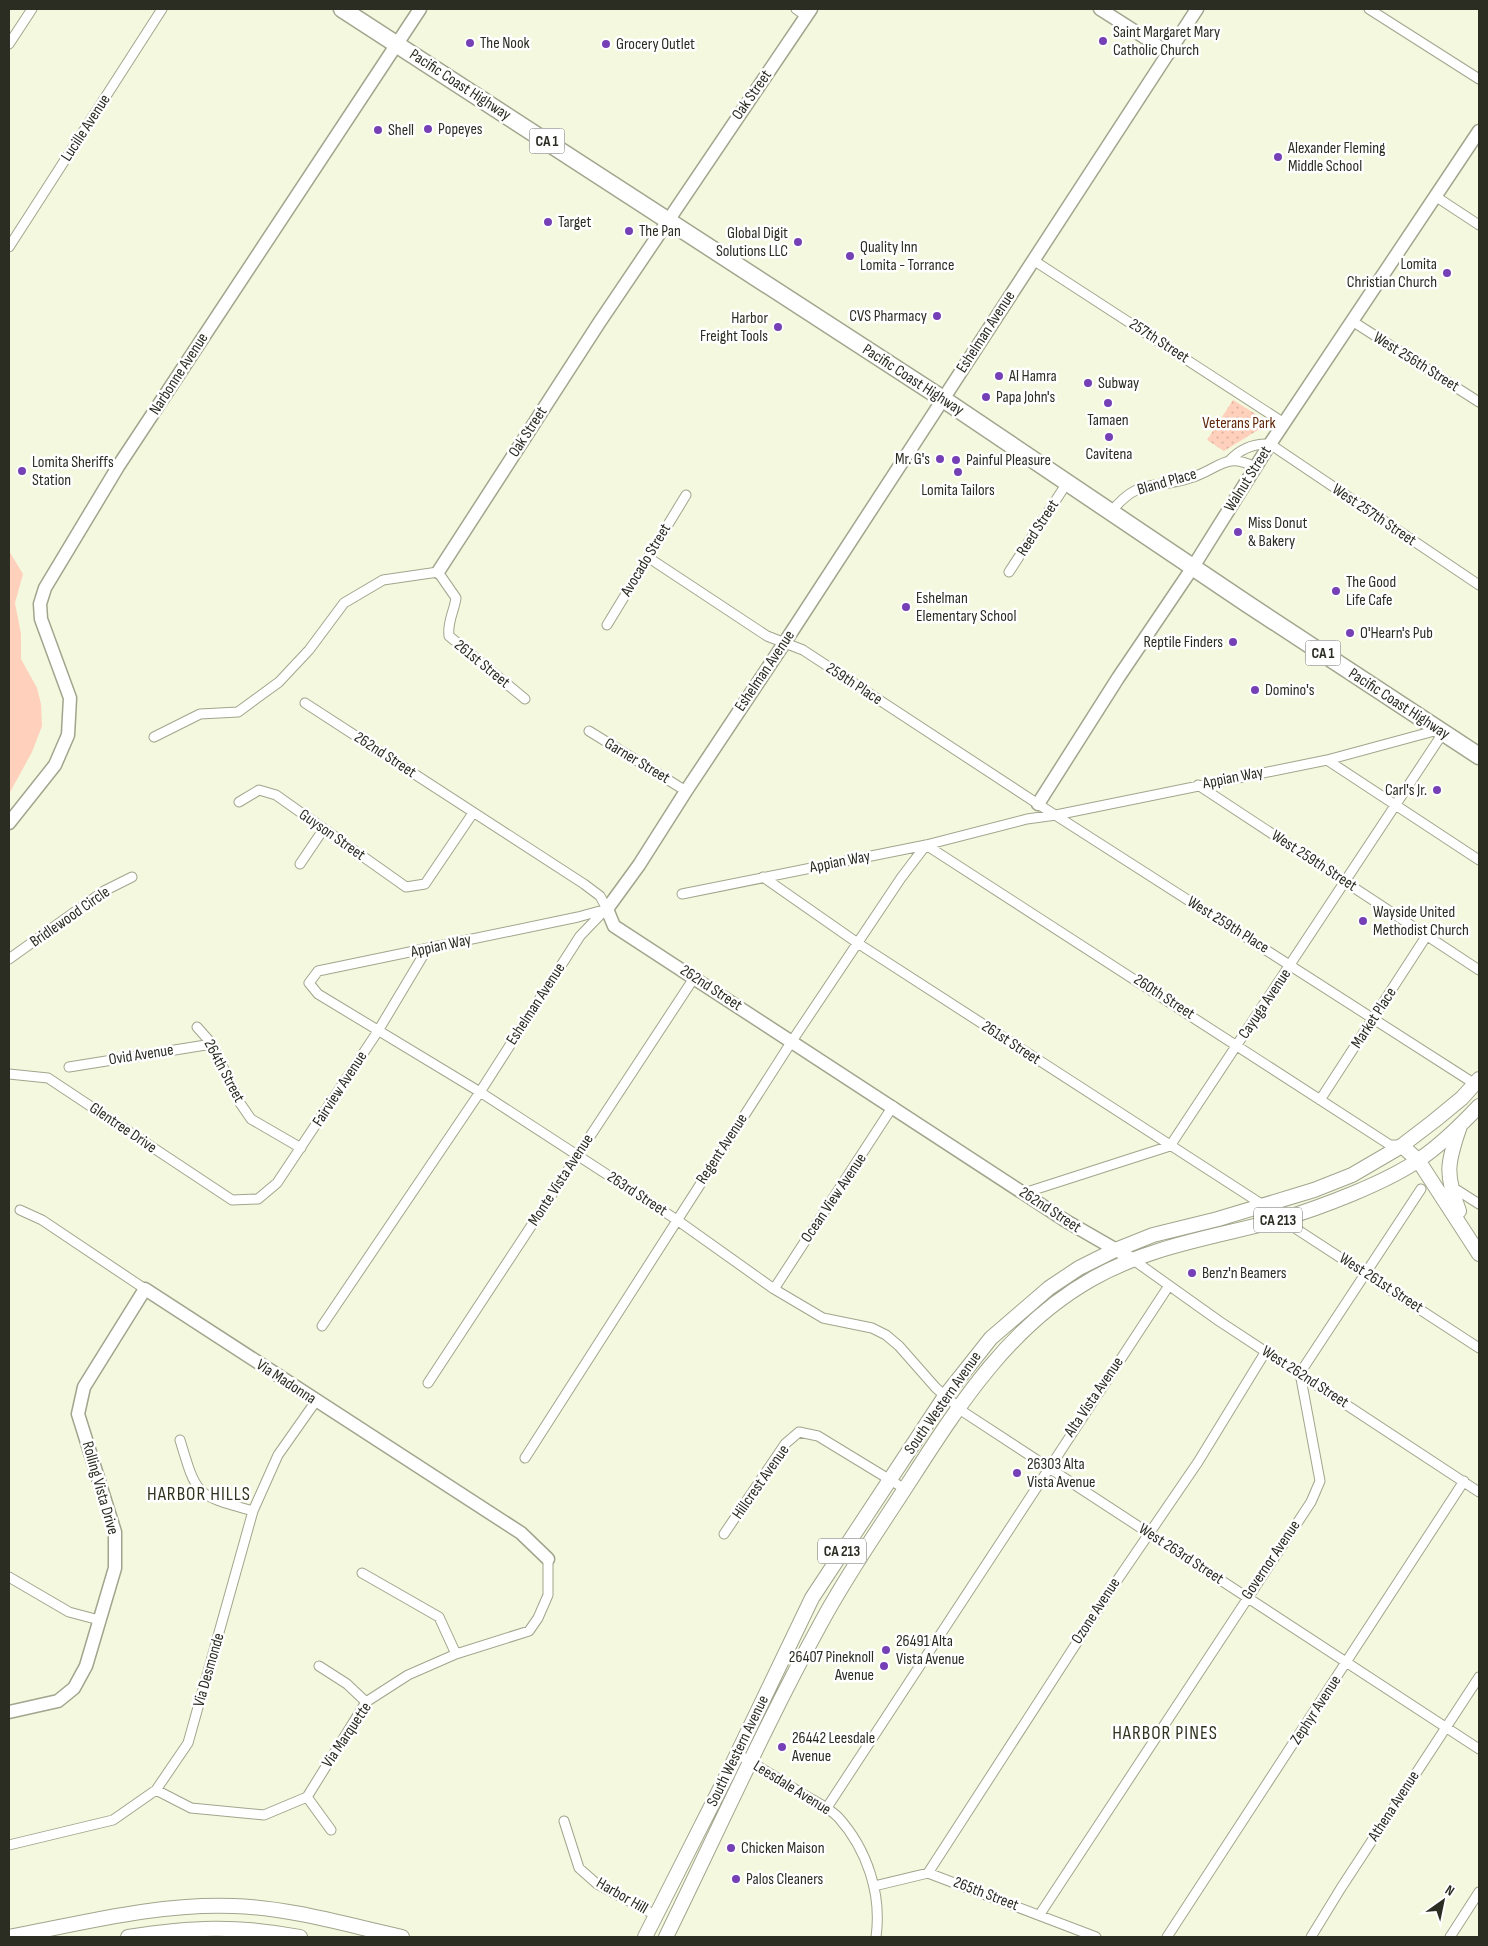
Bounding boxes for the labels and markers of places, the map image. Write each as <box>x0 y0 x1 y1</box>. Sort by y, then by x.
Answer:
place label: Saint Margaret Mary Catholic Church <box>1113 23 1220 60</box>
place label: The Nook <box>480 34 530 53</box>
place label: Grocery Outlet <box>616 35 695 54</box>
marker: Saint Margaret Mary Catholic Church <box>1097 35 1109 47</box>
marker: The Nook <box>464 37 476 49</box>
marker: Grocery Outlet <box>600 38 612 50</box>
place label: Popeyes <box>438 120 483 139</box>
place label: Shell <box>388 121 414 140</box>
marker: Popeyes <box>422 123 434 135</box>
marker: Shell <box>372 124 384 136</box>
place label: Alexander Fleming Middle School <box>1287 139 1385 176</box>
marker: Alexander Fleming Middle School <box>1272 151 1284 163</box>
place label: Target <box>558 213 591 232</box>
marker: Target <box>542 216 554 228</box>
place label: The Pan <box>639 222 681 241</box>
place label: Global Digit Solutions LLC <box>716 224 788 261</box>
marker: The Pan <box>623 225 635 237</box>
marker: Global Digit Solutions LLC <box>792 236 804 248</box>
place label: Quality Inn Lomita - Torrance <box>860 238 954 275</box>
marker: Quality Inn Lomita - Torrance <box>844 250 856 262</box>
place label: Lomita Christian Church <box>1347 255 1437 292</box>
marker: Lomita Christian Church <box>1441 267 1453 279</box>
place label: CVS Pharmacy <box>849 307 927 326</box>
place label: Harbor Freight Tools <box>700 309 768 346</box>
marker: CVS Pharmacy <box>931 310 943 322</box>
marker: Harbor Freight Tools <box>772 321 784 333</box>
place label: Al Hamra <box>1008 367 1057 386</box>
marker: Al Hamra <box>993 370 1005 382</box>
place label: Subway <box>1098 374 1139 393</box>
marker: Subway <box>1082 377 1094 389</box>
place label: Papa John's <box>996 388 1056 407</box>
marker: Papa John's <box>980 391 992 403</box>
marker: Tamaen <box>1102 397 1114 409</box>
place label: Tamaen <box>1087 411 1129 430</box>
marker: Cavitena <box>1103 431 1115 443</box>
place label: Cavitena <box>1086 445 1132 464</box>
place label: Mr. G's <box>895 450 930 469</box>
place label: Painful Pleasure <box>966 451 1051 470</box>
place label: Lomita Sheriffs Station <box>32 453 114 490</box>
marker: Mr. G's <box>934 453 946 465</box>
marker: Painful Pleasure <box>950 454 962 466</box>
marker: Lomita Sheriffs Station <box>16 465 28 477</box>
marker: Lomita Tailors <box>952 466 964 478</box>
place label: Lomita Tailors <box>921 481 995 500</box>
place label: Miss Donut & Bakery <box>1248 514 1307 551</box>
marker: Miss Donut & Bakery <box>1232 526 1244 538</box>
place label: The Good Life Cafe <box>1346 573 1396 610</box>
marker: The Good Life Cafe <box>1330 585 1342 597</box>
place label: Eshelman Elementary School <box>916 589 1016 626</box>
marker: Eshelman Elementary School <box>900 601 912 613</box>
place label: O'Hearn's Pub <box>1360 624 1433 643</box>
marker: O'Hearn's Pub <box>1344 627 1356 639</box>
place label: Reptile Finders <box>1144 633 1223 652</box>
marker: Reptile Finders <box>1227 636 1239 648</box>
place label: Domino's <box>1265 681 1315 700</box>
marker: Domino's <box>1249 684 1261 696</box>
place label: Carl's Jr. <box>1385 781 1427 800</box>
marker: Carl's Jr. <box>1431 784 1443 796</box>
place label: Wayside United Methodist Church <box>1373 903 1469 940</box>
marker: Wayside United Methodist Church <box>1357 915 1369 927</box>
place label: Benz'n Beamers <box>1202 1264 1287 1283</box>
marker: Benz'n Beamers <box>1186 1267 1198 1279</box>
place label: 26303 Alta Vista Avenue <box>1027 1455 1096 1492</box>
marker: 26303 Alta Vista Avenue <box>1011 1467 1023 1479</box>
place label: 26491 Alta Vista Avenue <box>896 1632 965 1669</box>
marker: 26491 Alta Vista Avenue <box>880 1644 892 1656</box>
place label: 26407 Pineknoll Avenue <box>789 1648 874 1685</box>
marker: 26407 Pineknoll Avenue <box>878 1660 890 1672</box>
place label: 26442 Leesdale Avenue <box>791 1729 875 1766</box>
marker: 26442 Leesdale Avenue <box>776 1741 788 1753</box>
place label: Chicken Maison <box>741 1839 825 1858</box>
marker: Chicken Maison <box>725 1842 737 1854</box>
place label: Palos Cleaners <box>746 1870 824 1889</box>
marker: Palos Cleaners <box>730 1873 742 1885</box>

